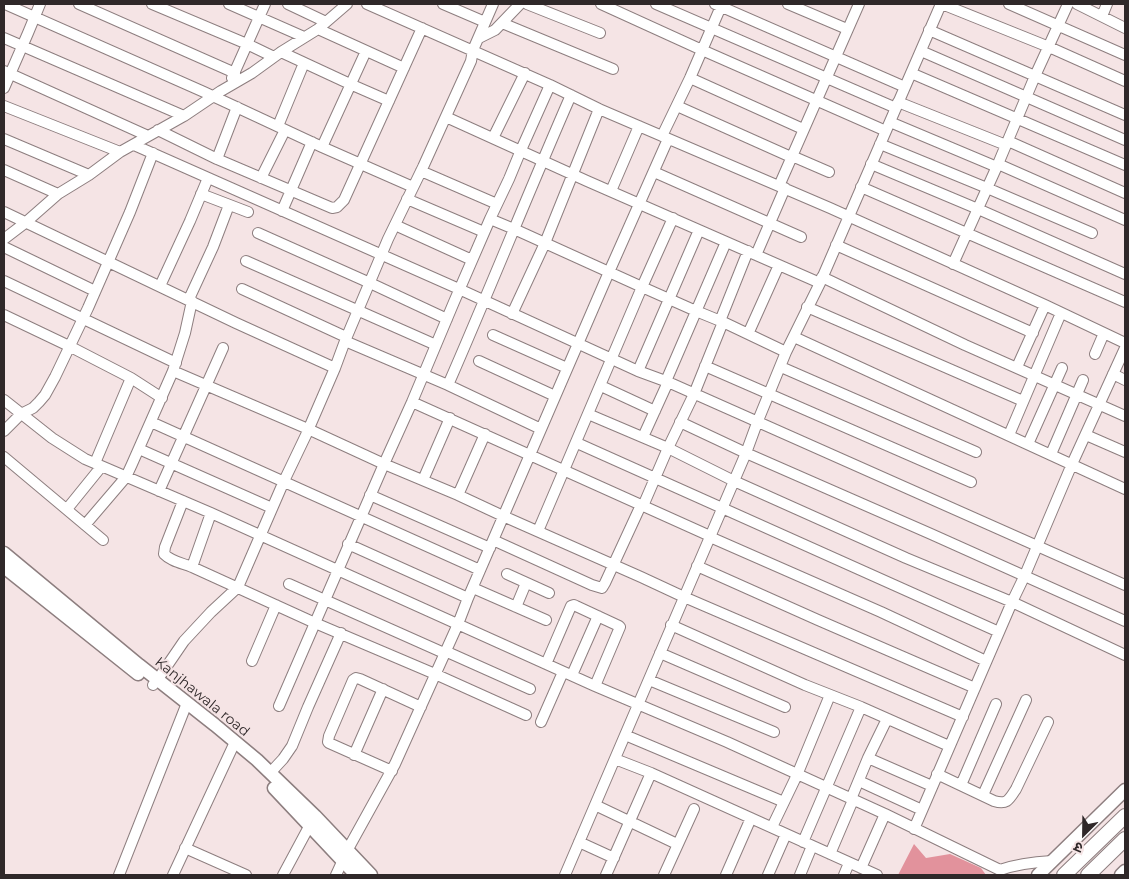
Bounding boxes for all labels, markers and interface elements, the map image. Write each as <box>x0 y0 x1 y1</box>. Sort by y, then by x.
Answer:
street label: Kanjhawala road <box>151 654 253 740</box>
north arrow <box>1059 809 1109 859</box>
text: उ <box>1071 838 1085 858</box>

